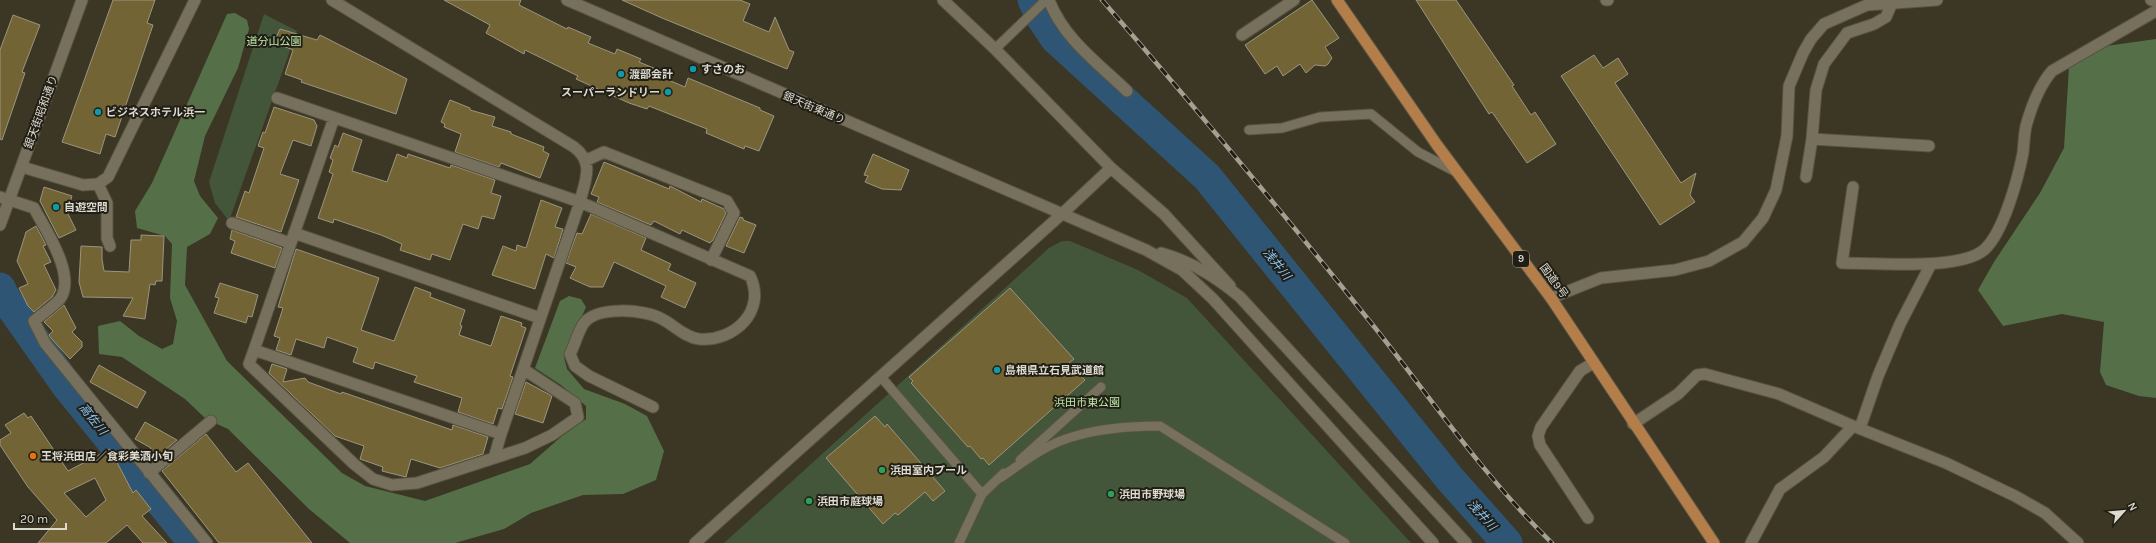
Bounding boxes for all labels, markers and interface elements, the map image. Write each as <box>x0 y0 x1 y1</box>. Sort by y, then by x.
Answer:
park label: 道分山公園 <box>247 35 302 48</box>
place label: すさのお <box>701 63 745 76</box>
marker: すさのお <box>688 64 698 74</box>
place label: 渡部会計 <box>629 68 673 81</box>
marker: 渡部会計 <box>616 69 626 79</box>
street label: 銀天街昭和通り <box>22 74 60 150</box>
place label: スーパーランドリー <box>561 86 660 99</box>
marker: スーパーランドリー <box>663 87 673 97</box>
street label: 銀天街東通り <box>781 89 847 127</box>
place label: ビジネスホテル浜一 <box>106 106 205 119</box>
marker: ビジネスホテル浜一 <box>93 107 103 117</box>
place label: 自遊空間 <box>64 201 108 214</box>
marker: 自遊空間 <box>51 202 61 212</box>
water label: 浅井川 <box>1260 246 1295 284</box>
road number: 9 <box>1513 251 1529 267</box>
street label: 国道9号 <box>1537 261 1571 301</box>
place label: 島根県立石見武道館 <box>1005 364 1104 377</box>
marker: 島根県立石見武道館 <box>992 365 1002 375</box>
park label: 浜田市東公園 <box>1054 396 1120 409</box>
water label: 高佐川 <box>76 401 111 439</box>
place label: 王将浜田店／食彩美酒小旬 <box>41 450 173 463</box>
marker: 王将浜田店／食彩美酒小旬 <box>28 451 38 461</box>
place label: 浜田室内プール <box>890 464 967 477</box>
marker: 浜田室内プール <box>877 465 887 475</box>
place label: 浜田市野球場 <box>1119 488 1185 501</box>
marker: 浜田市野球場 <box>1106 489 1116 499</box>
north arrow <box>2104 491 2144 531</box>
place label: 浜田市庭球場 <box>817 495 883 508</box>
marker: 浜田市庭球場 <box>804 496 814 506</box>
water label: 浅井川 <box>1465 497 1501 535</box>
text: N <box>2125 500 2140 513</box>
scale bar <box>14 505 66 531</box>
text: 20 m <box>20 512 48 526</box>

